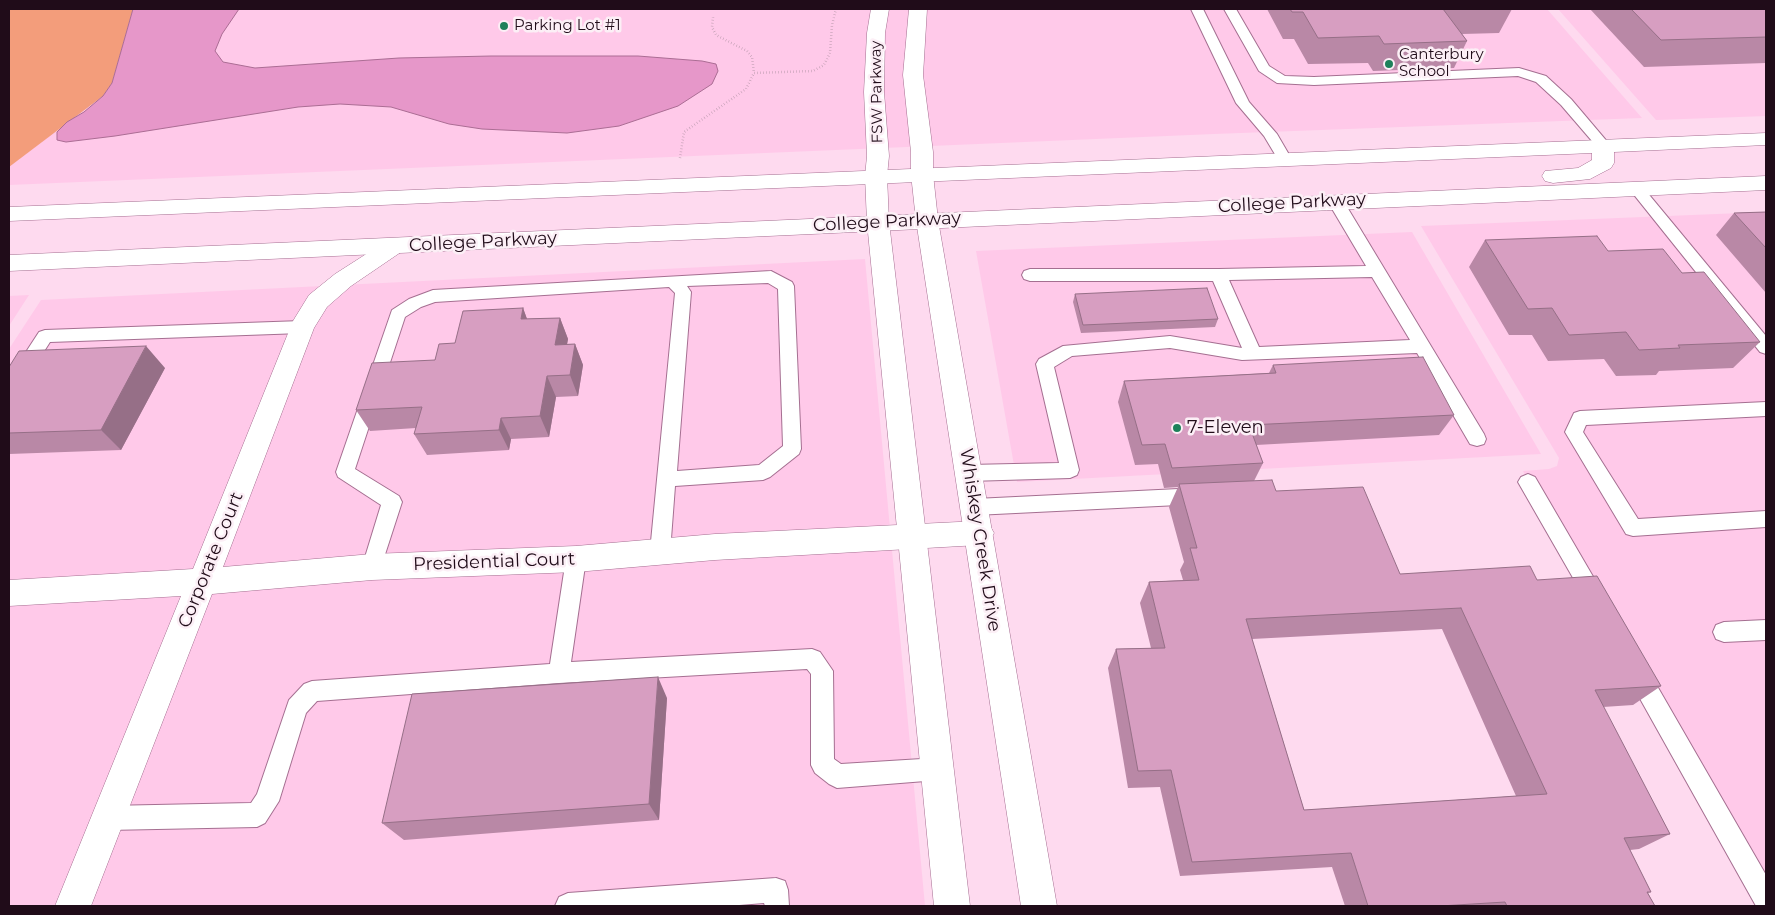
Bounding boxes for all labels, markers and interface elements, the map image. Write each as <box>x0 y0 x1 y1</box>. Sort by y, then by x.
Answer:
place label: Parking Lot #1 <box>514 17 621 35</box>
marker: Parking Lot #1 <box>498 20 510 32</box>
street label: FSW Parkway <box>867 40 887 144</box>
place label: Canterbury School <box>1399 46 1484 81</box>
marker: Canterbury School <box>1383 58 1395 70</box>
street label: College Parkway <box>1217 188 1367 218</box>
street label: College Parkway <box>812 207 962 237</box>
street label: College Parkway <box>408 227 558 257</box>
place label: 7-Eleven <box>1187 417 1264 439</box>
marker: 7-Eleven <box>1171 422 1183 434</box>
street label: Whiskey Creek Drive <box>955 447 1005 633</box>
street label: Corporate Court <box>174 489 248 631</box>
street label: Presidential Court <box>413 548 575 576</box>

